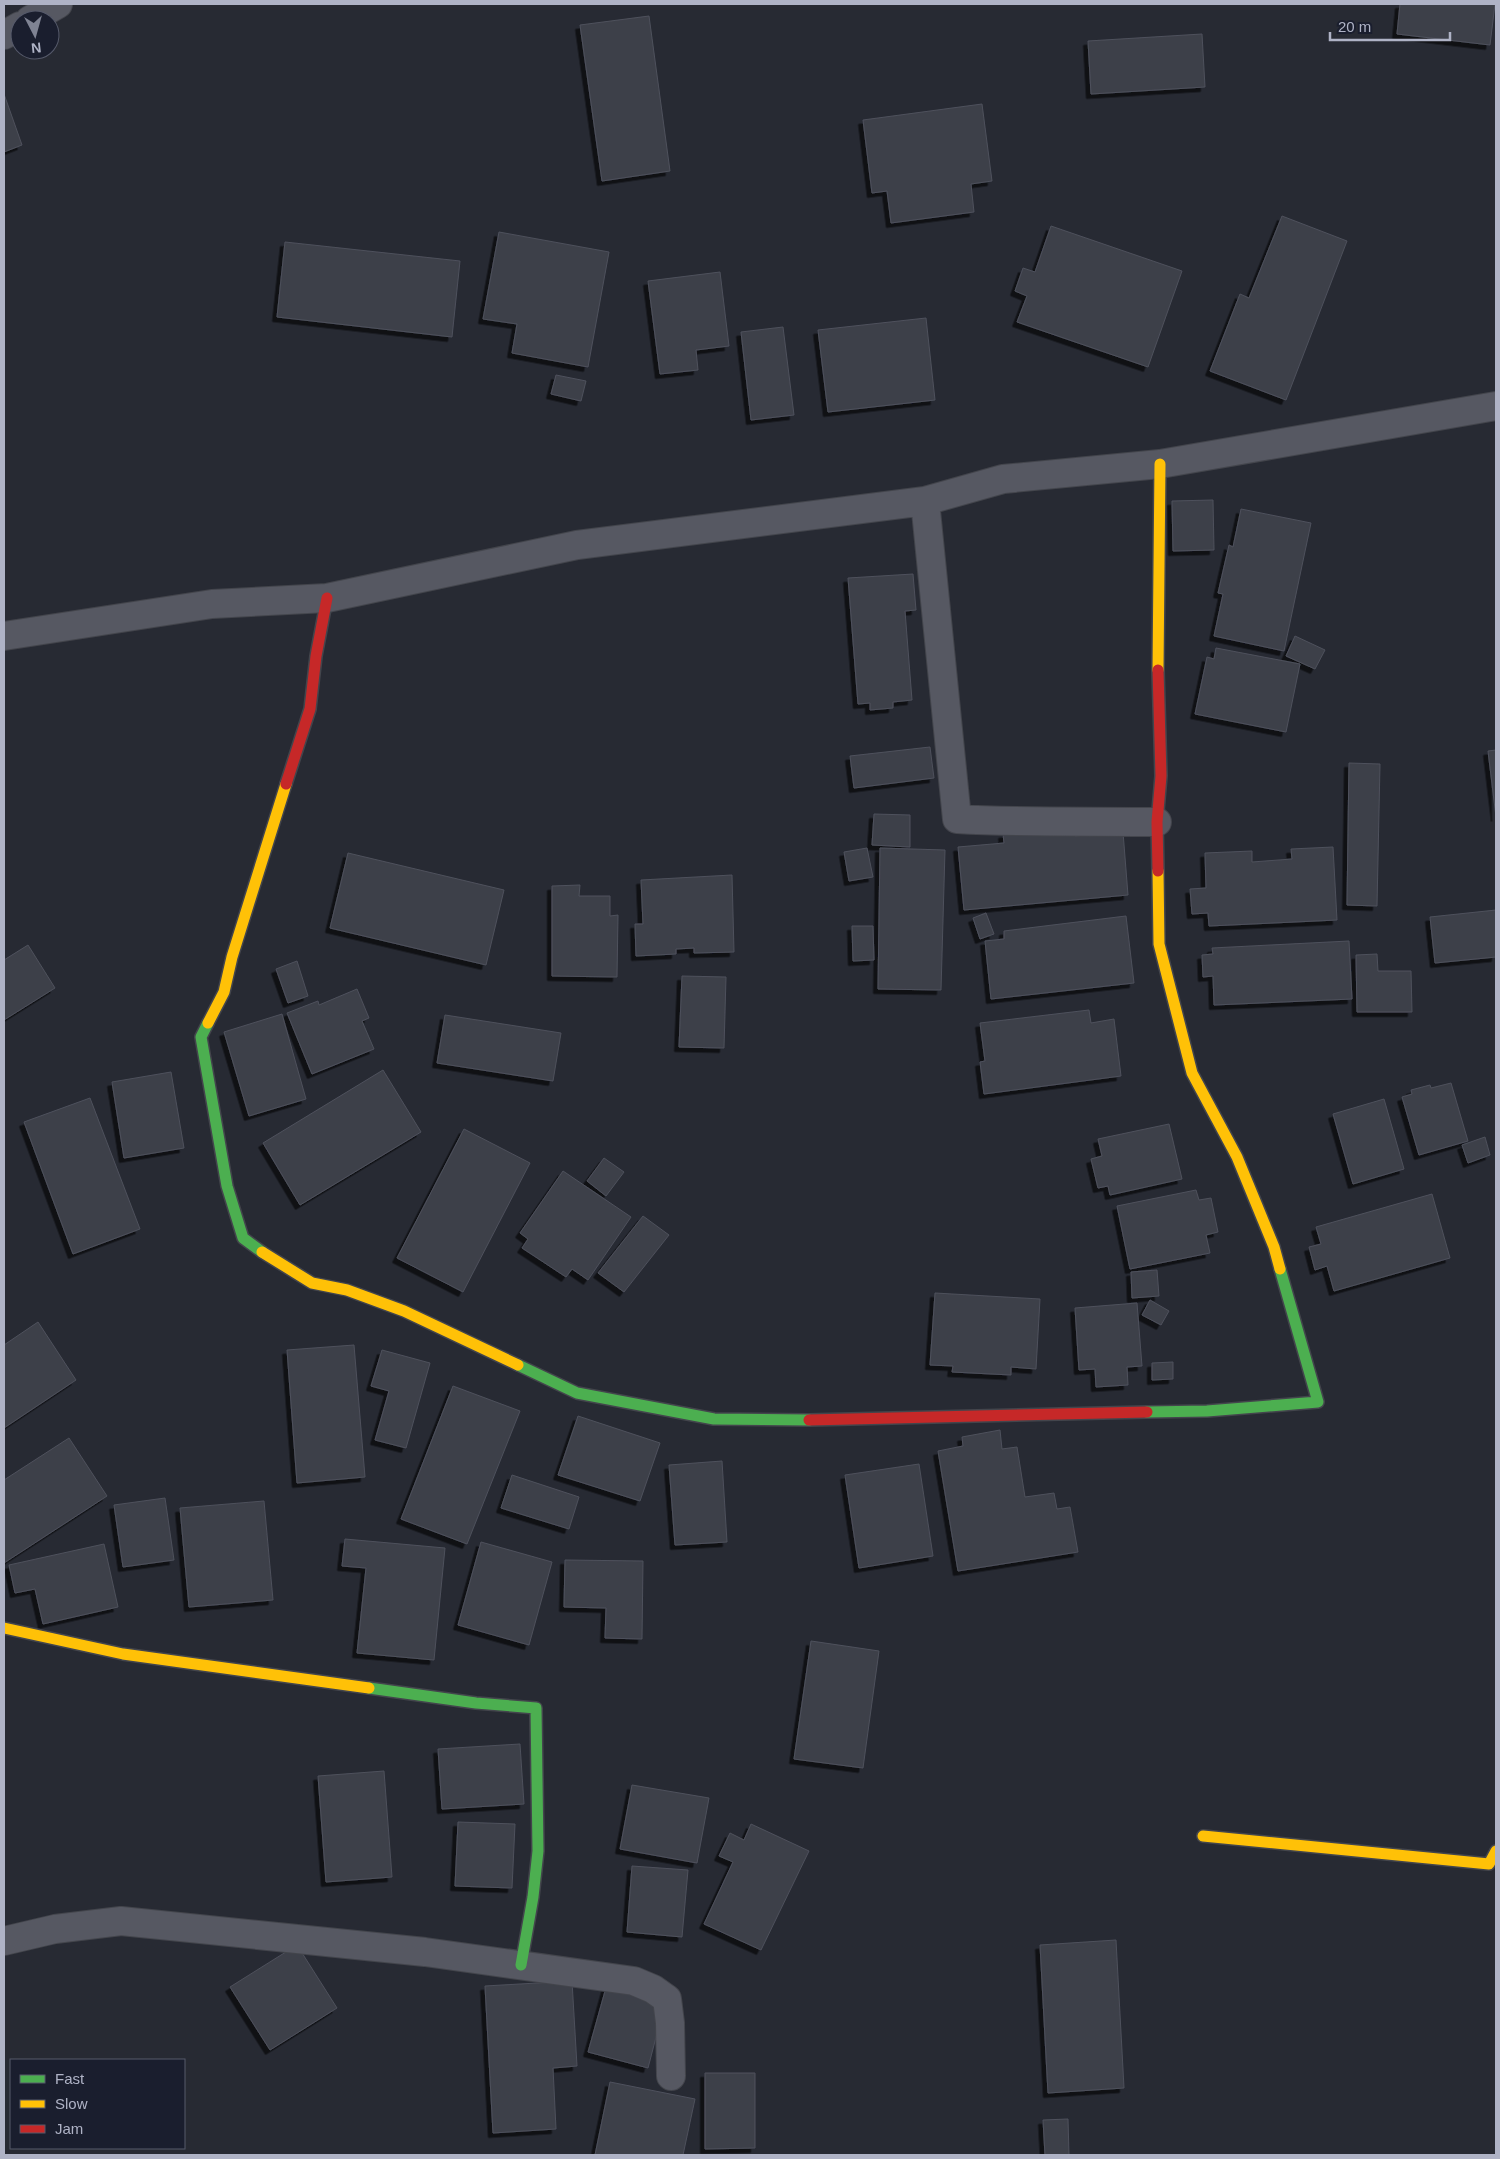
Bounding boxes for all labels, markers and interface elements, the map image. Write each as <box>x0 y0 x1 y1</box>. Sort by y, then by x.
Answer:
north arrow <box>10 10 60 60</box>
scale bar <box>1330 10 1450 42</box>
text: 20 m <box>1338 18 1371 35</box>
text: N <box>30 39 42 56</box>
legend <box>10 2059 185 2149</box>
text: Fast <box>55 2070 85 2087</box>
text: Slow <box>55 2095 88 2112</box>
text: Jam <box>55 2120 83 2137</box>

